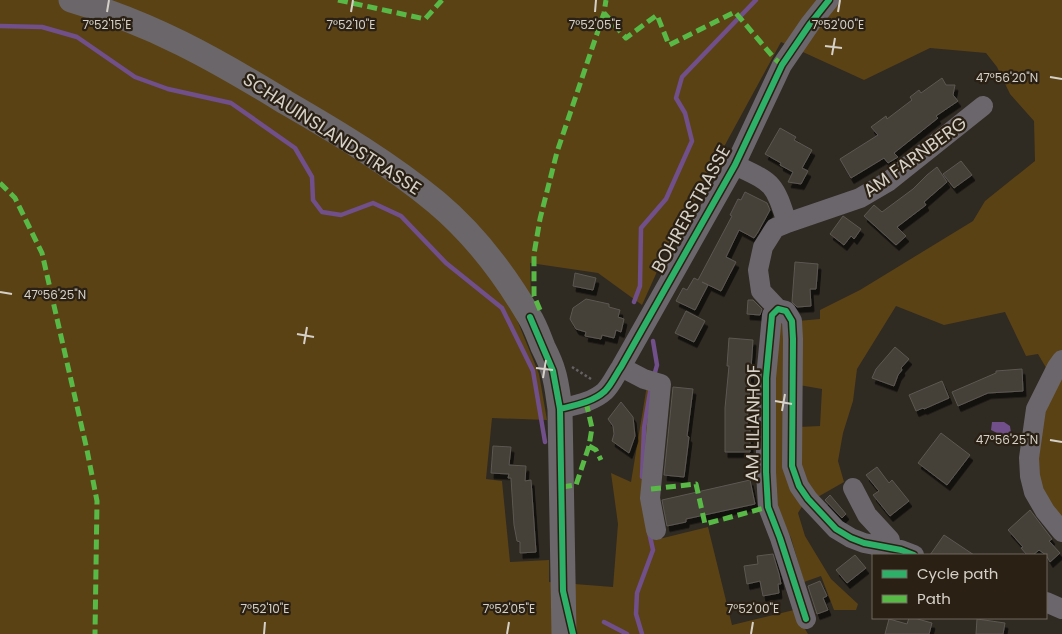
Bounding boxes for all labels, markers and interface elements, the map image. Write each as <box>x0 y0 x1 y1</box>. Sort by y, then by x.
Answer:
text: 7°52'15"E <box>83 16 131 33</box>
text: 7°52'10"E <box>327 16 375 33</box>
text: 7°52'05"E <box>569 16 621 33</box>
text: 7°52'00"E <box>812 16 864 33</box>
street label: SCHAUINSLANDSTRASSE <box>238 66 426 201</box>
text: 47°56'20"N <box>976 69 1038 86</box>
street label: AM FARNBERG <box>858 110 972 203</box>
street label: BOHRERSTRASSE <box>645 140 736 277</box>
text: 47°56'25"N <box>24 286 86 303</box>
street label: AM LILIANHOF <box>739 364 766 482</box>
text: 47°56'25"N <box>976 431 1038 448</box>
legend <box>872 554 1047 619</box>
text: Cycle path <box>917 563 998 584</box>
text: Path <box>917 588 951 609</box>
text: 7°52'10"E <box>241 600 289 617</box>
text: 7°52'05"E <box>483 600 535 617</box>
text: 7°52'00"E <box>727 600 779 617</box>

